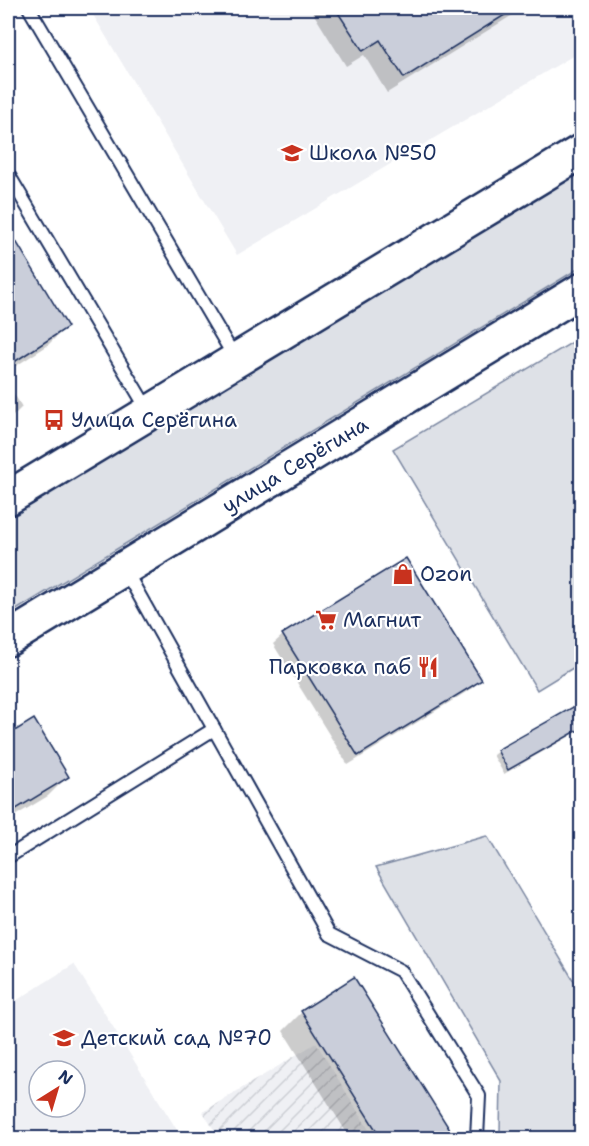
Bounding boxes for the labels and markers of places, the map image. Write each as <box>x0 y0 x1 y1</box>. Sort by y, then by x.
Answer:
place label: Школа №50 <box>309 139 437 167</box>
school or university icon: Школа №50 <box>280 141 304 165</box>
place label: Улица Серёгина <box>71 406 237 434</box>
bus stop icon: Улица Серёгина <box>42 408 66 432</box>
place label: Ozon <box>420 560 472 588</box>
shop icon: Ozon <box>391 562 415 586</box>
place label: Магнит <box>343 606 422 634</box>
supermarket icon: Магнит <box>314 608 338 632</box>
place label: Парковка паб <box>269 653 411 681</box>
restaurant icon: Парковка паб <box>416 655 440 679</box>
place label: Детский сад №70 <box>81 1024 272 1052</box>
school or university icon: Детский сад №70 <box>52 1026 76 1050</box>

